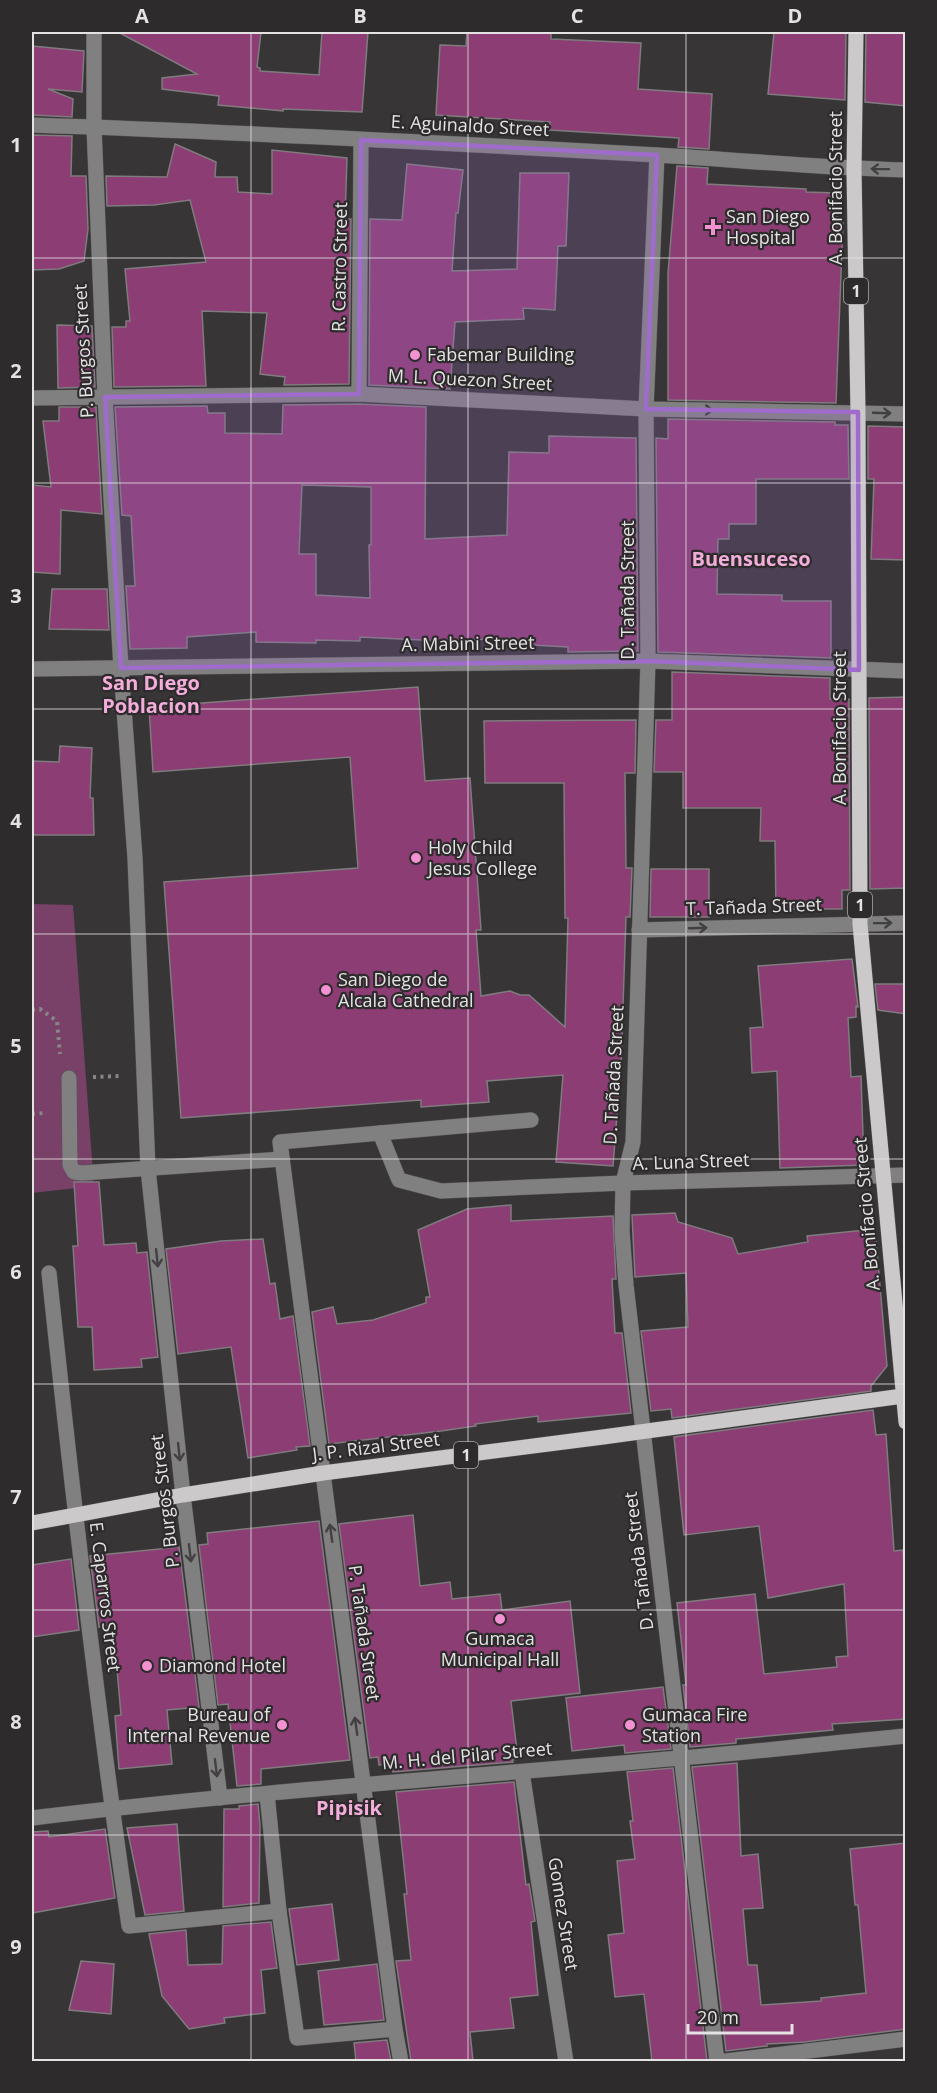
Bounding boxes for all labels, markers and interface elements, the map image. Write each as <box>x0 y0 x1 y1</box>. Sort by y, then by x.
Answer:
text: A <box>135 2 149 29</box>
text: B <box>353 2 367 29</box>
text: C <box>571 2 584 29</box>
text: D <box>788 2 802 29</box>
street label: E. Aguinaldo Street <box>390 109 550 141</box>
street label: A. Bonifacio Street <box>823 111 847 265</box>
text: 1 <box>10 131 22 158</box>
one-way arrow <box>870 164 890 175</box>
street label: R. Castro Street <box>326 202 352 332</box>
place label: San Diego Hospital <box>726 204 810 249</box>
marker: San Diego Hospital <box>704 218 722 236</box>
road number: 1 <box>844 278 868 304</box>
street label: P. Burgos Street <box>68 283 99 419</box>
place label: Fabemar Building <box>427 342 574 366</box>
marker: Fabemar Building <box>408 348 422 362</box>
text: 2 <box>10 357 22 384</box>
street label: M. L. Quezon Street <box>387 363 553 395</box>
one-way arrow <box>694 404 714 416</box>
one-way arrow <box>871 407 891 419</box>
street label: D. Tañada Street <box>615 520 639 660</box>
district label: Buensuceso <box>691 545 811 572</box>
text: 3 <box>10 582 22 609</box>
street label: A. Mabini Street <box>401 630 535 656</box>
street label: A. Bonifacio Street <box>827 651 851 805</box>
district label: San Diego Poblacion <box>102 669 200 719</box>
text: 4 <box>10 807 22 834</box>
place label: Holy Child Jesus College <box>426 835 537 880</box>
marker: Holy Child Jesus College <box>409 851 423 865</box>
street label: T. Tañada Street <box>685 892 822 920</box>
road number: 1 <box>848 892 872 918</box>
one-way arrow <box>872 917 892 929</box>
one-way arrow <box>687 923 707 934</box>
place label: San Diego de Alcala Cathedral <box>338 967 474 1012</box>
marker: San Diego de Alcala Cathedral <box>319 983 333 997</box>
street label: D. Tañada Street <box>597 1005 629 1145</box>
text: 5 <box>10 1032 22 1059</box>
street label: A. Bonifacio Street <box>847 1136 885 1292</box>
street label: A. Luna Street <box>632 1147 750 1175</box>
one-way arrow <box>152 1247 163 1267</box>
text: 6 <box>10 1258 22 1285</box>
street label: J. P. Rizal Street <box>309 1426 441 1466</box>
street label: P. Burgos Street <box>144 1433 184 1569</box>
one-way arrow <box>173 1441 184 1461</box>
road number: 1 <box>454 1442 478 1468</box>
text: 7 <box>10 1483 22 1510</box>
street label: D. Tañada Street <box>618 1490 658 1632</box>
street label: E. Caparros Street <box>85 1521 127 1673</box>
one-way arrow <box>325 1523 336 1543</box>
one-way arrow <box>185 1543 196 1563</box>
street label: P. Tañada Street <box>344 1563 386 1702</box>
marker: Gumaca Municipal Hall <box>493 1612 507 1626</box>
place label: Gumaca Municipal Hall <box>441 1626 559 1671</box>
place label: Diamond Hotel <box>159 1653 286 1677</box>
marker: Diamond Hotel <box>140 1659 154 1673</box>
place label: Bureau of Internal Revenue <box>127 1702 271 1747</box>
place label: Gumaca Fire Station <box>642 1702 747 1747</box>
text: 8 <box>10 1708 22 1735</box>
one-way arrow <box>351 1717 362 1736</box>
marker: Bureau of Internal Revenue <box>275 1718 289 1732</box>
marker: Gumaca Fire Station <box>623 1718 637 1732</box>
street label: M. H. del Pilar Street <box>381 1736 553 1774</box>
one-way arrow <box>211 1757 222 1777</box>
district label: Pipisik <box>316 1794 383 1821</box>
street label: Gomez Street <box>543 1856 585 1972</box>
text: 9 <box>10 1933 22 1960</box>
scale bar <box>688 1997 792 2035</box>
text: 20 m <box>697 2005 739 2029</box>

